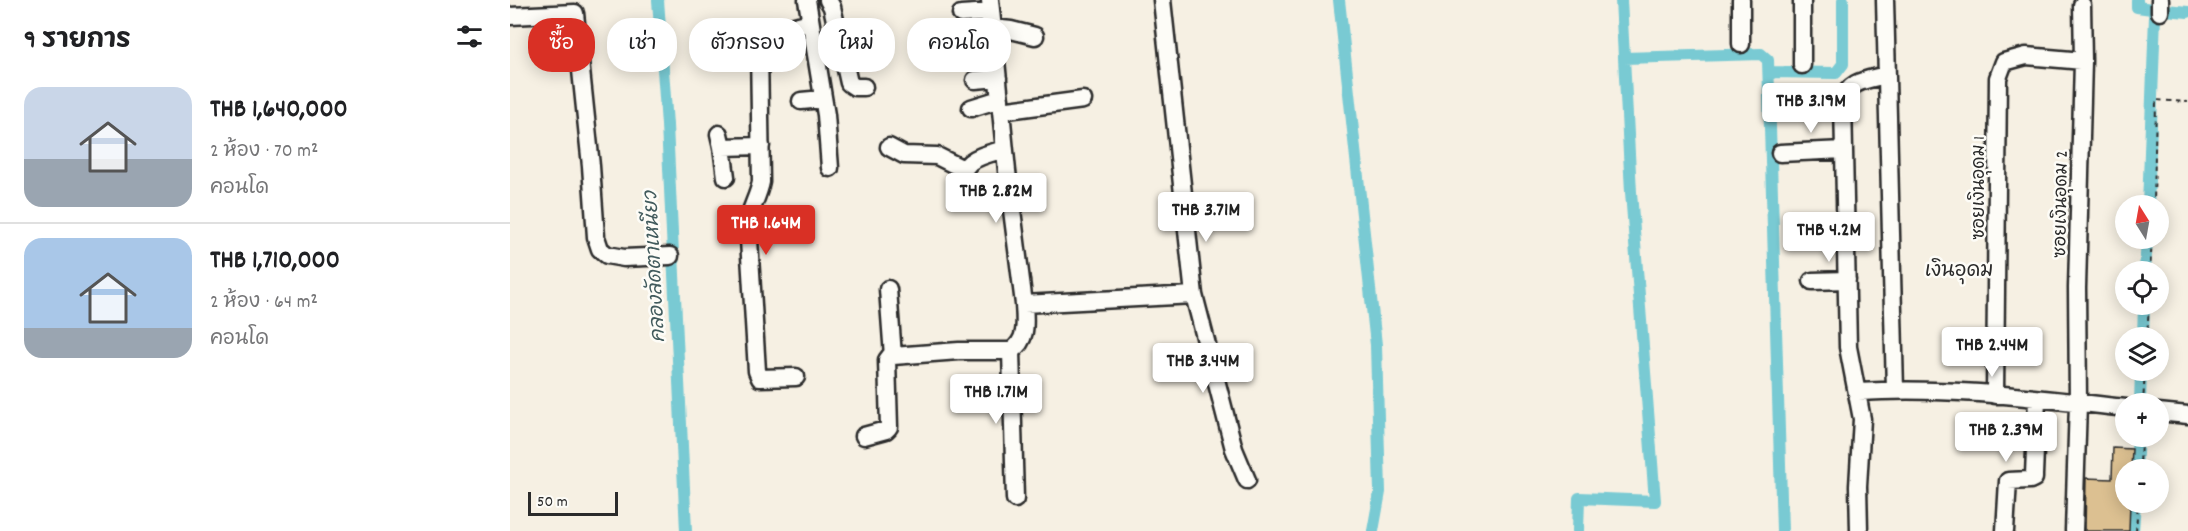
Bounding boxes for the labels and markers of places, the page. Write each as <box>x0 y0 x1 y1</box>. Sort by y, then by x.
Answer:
pin: THB 3.19M <box>1742 83 1880 134</box>
pin: THB 2.82M <box>927 173 1065 224</box>
pin: THB 3.71M <box>1137 192 1275 243</box>
pin: THB 1.64M <box>697 205 835 256</box>
pin: THB 4.2M <box>1767 212 1891 263</box>
pin: THB 2.44M <box>1923 327 2061 378</box>
pin: THB 3.44M <box>1134 343 1272 394</box>
pin: THB 1.71M <box>927 374 1065 425</box>
pin: THB 2.39M <box>1937 412 2075 463</box>

